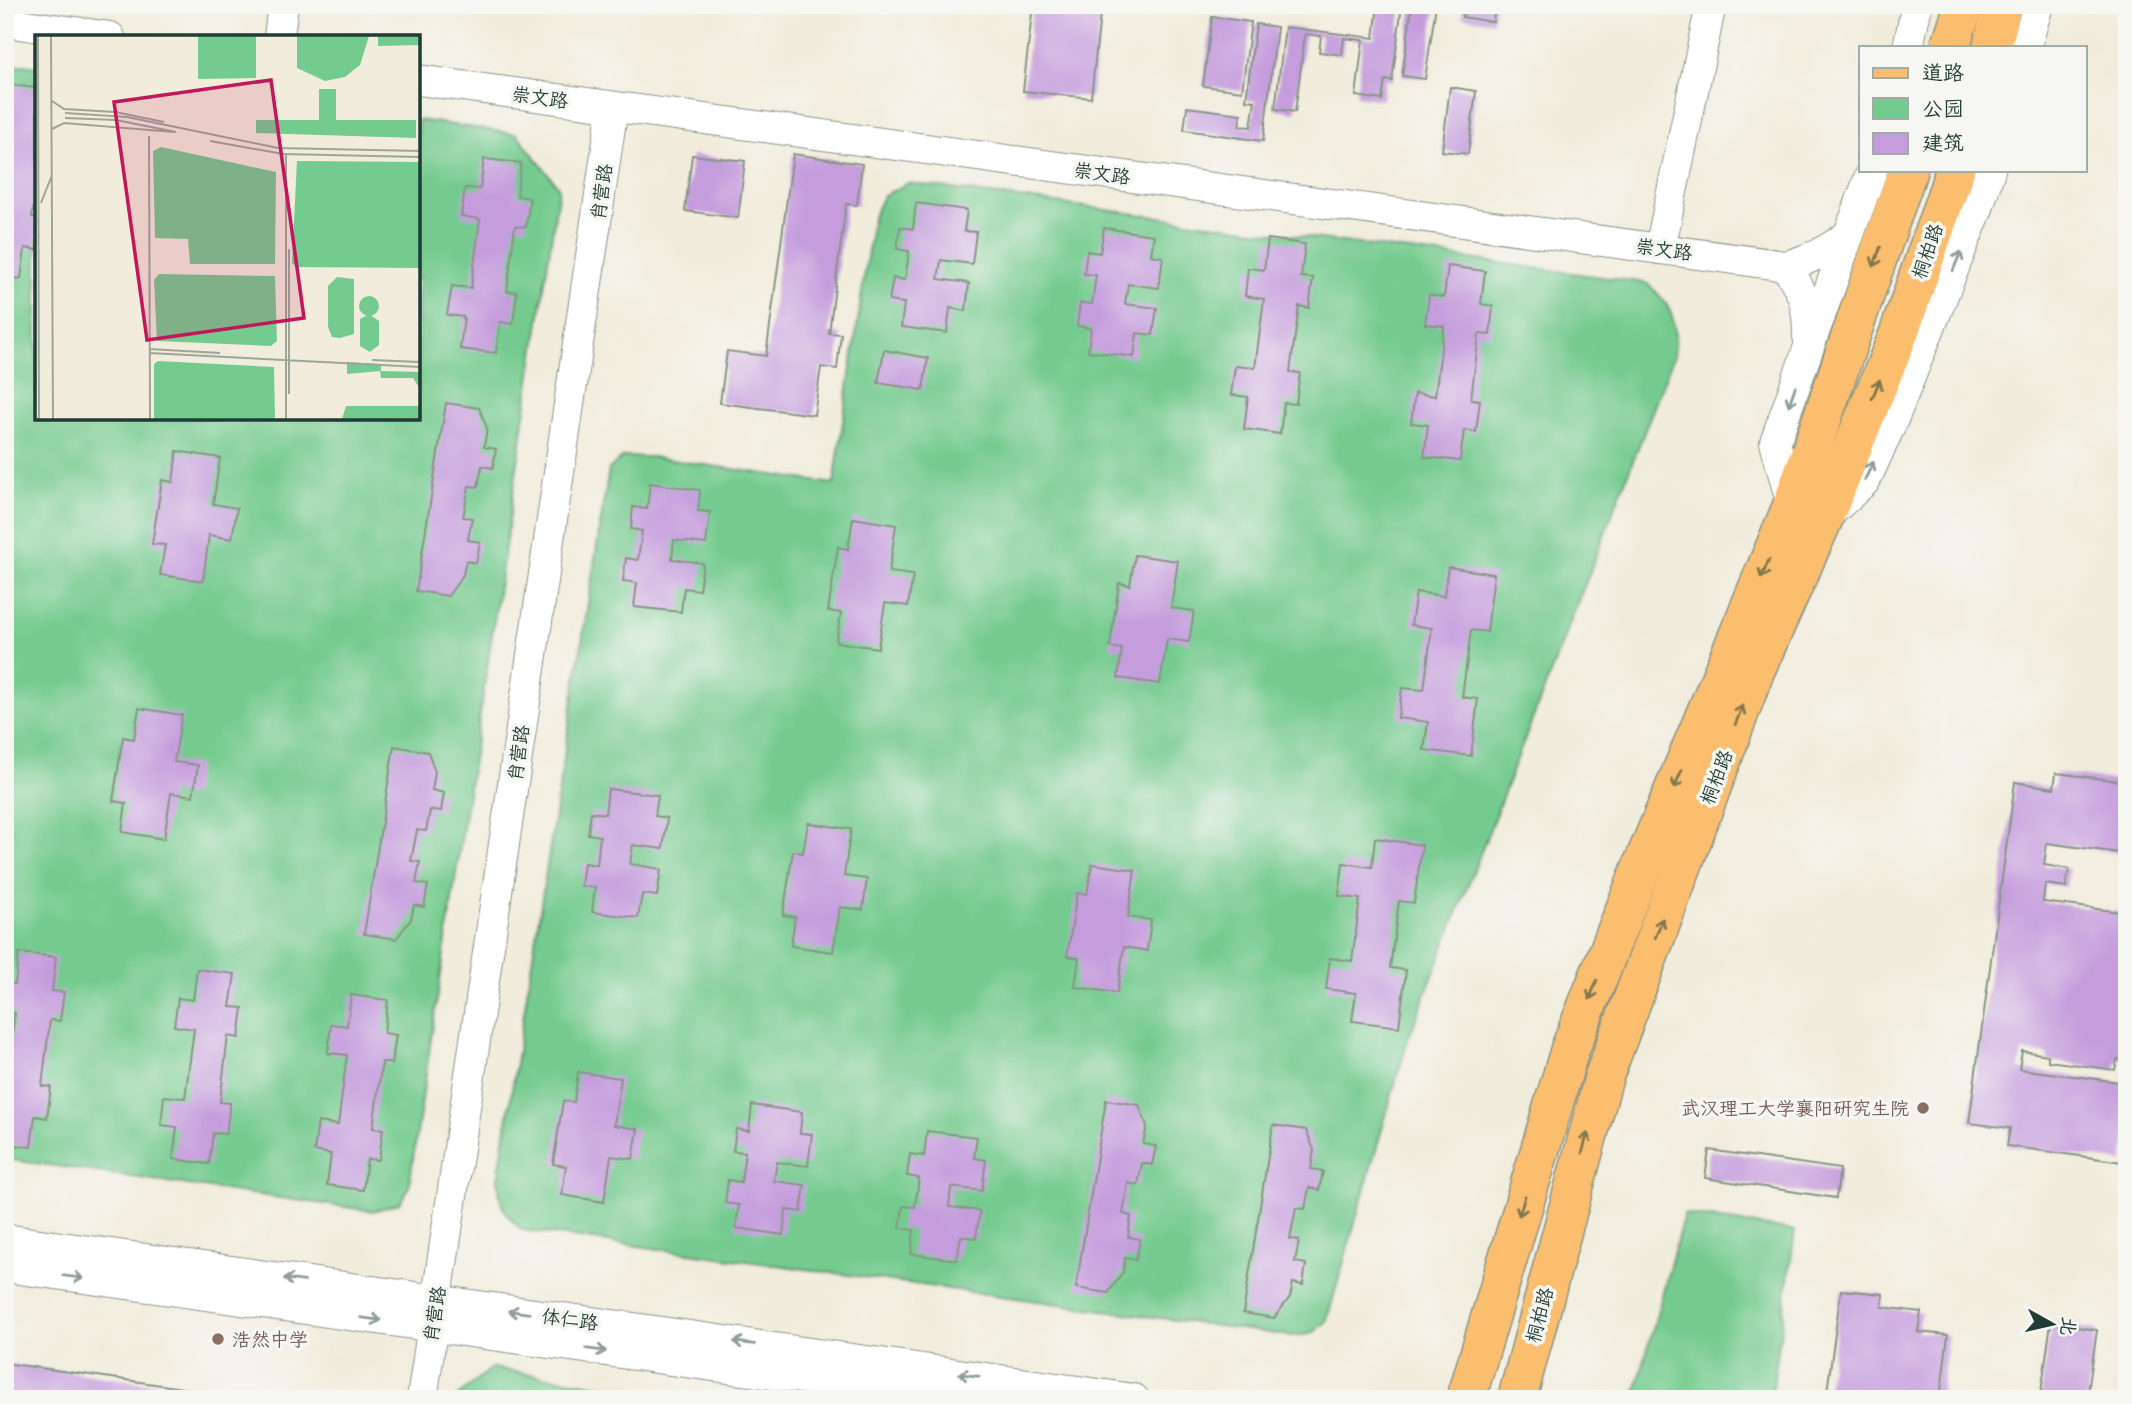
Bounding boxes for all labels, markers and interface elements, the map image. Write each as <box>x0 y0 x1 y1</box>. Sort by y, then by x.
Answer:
inset map <box>35 35 420 420</box>
legend <box>1859 46 2086 172</box>
text: 道路 <box>1922 61 1964 86</box>
street label: 崇文路 <box>510 83 570 114</box>
text: 公园 <box>1922 97 1964 122</box>
text: 建筑 <box>1922 131 1964 156</box>
street label: 崇文路 <box>1072 159 1132 190</box>
street label: 肖营路 <box>587 162 618 222</box>
street label: 桐柏路 <box>1908 221 1949 282</box>
street label: 崇文路 <box>1634 235 1694 266</box>
one-way arrow <box>1870 246 1882 268</box>
one-way arrow <box>1951 251 1964 273</box>
one-way arrow <box>1871 379 1884 400</box>
one-way arrow <box>1784 384 1797 406</box>
one-way arrow <box>1862 461 1876 482</box>
one-way arrow <box>1758 558 1771 579</box>
one-way arrow <box>1733 705 1746 727</box>
street label: 肖营路 <box>504 723 535 783</box>
street label: 桐柏路 <box>1696 747 1738 808</box>
one-way arrow <box>1671 768 1684 789</box>
one-way arrow <box>1654 918 1666 940</box>
one-way arrow <box>1586 979 1599 1001</box>
place label: 武汉理工大学襄阳研究生院 <box>1681 1098 1909 1121</box>
marker: 武汉理工大学襄阳研究生院 <box>1915 1100 1931 1116</box>
one-way arrow <box>1579 1133 1592 1155</box>
one-way arrow <box>1515 1195 1528 1217</box>
one-way arrow <box>61 1270 84 1283</box>
one-way arrow <box>283 1273 305 1286</box>
street label: 肖营路 <box>420 1284 451 1344</box>
street label: 桐柏路 <box>1522 1285 1559 1346</box>
north arrow <box>2016 1288 2086 1358</box>
one-way arrow <box>508 1305 531 1318</box>
street label: 体仁路 <box>540 1305 600 1336</box>
one-way arrow <box>359 1312 382 1325</box>
text: 北 <box>2055 1315 2080 1337</box>
place label: 浩然中学 <box>232 1329 308 1352</box>
marker: 浩然中学 <box>210 1331 226 1347</box>
one-way arrow <box>733 1337 756 1350</box>
one-way arrow <box>584 1344 607 1357</box>
one-way arrow <box>958 1369 981 1382</box>

